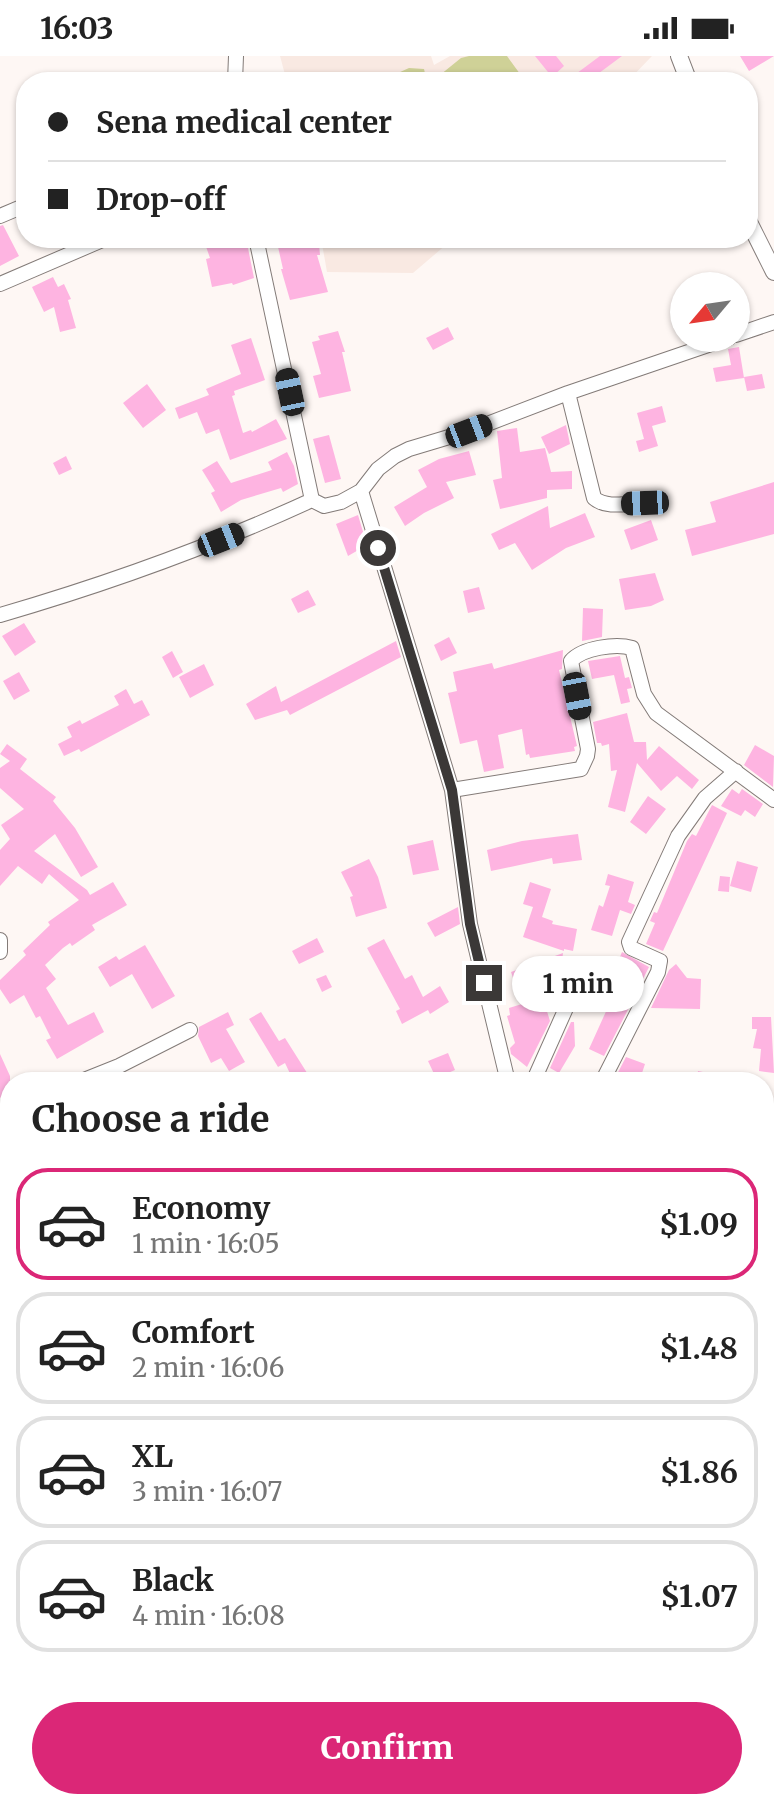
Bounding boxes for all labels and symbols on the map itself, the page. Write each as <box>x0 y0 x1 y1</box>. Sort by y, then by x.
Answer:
north arrow <box>670 272 750 352</box>
car <box>273 366 307 418</box>
car <box>442 411 496 451</box>
car <box>621 490 669 516</box>
car <box>194 520 248 560</box>
route start <box>360 530 396 566</box>
car <box>561 670 593 722</box>
callout: 1 min <box>512 955 644 1011</box>
route end <box>466 965 502 1001</box>

